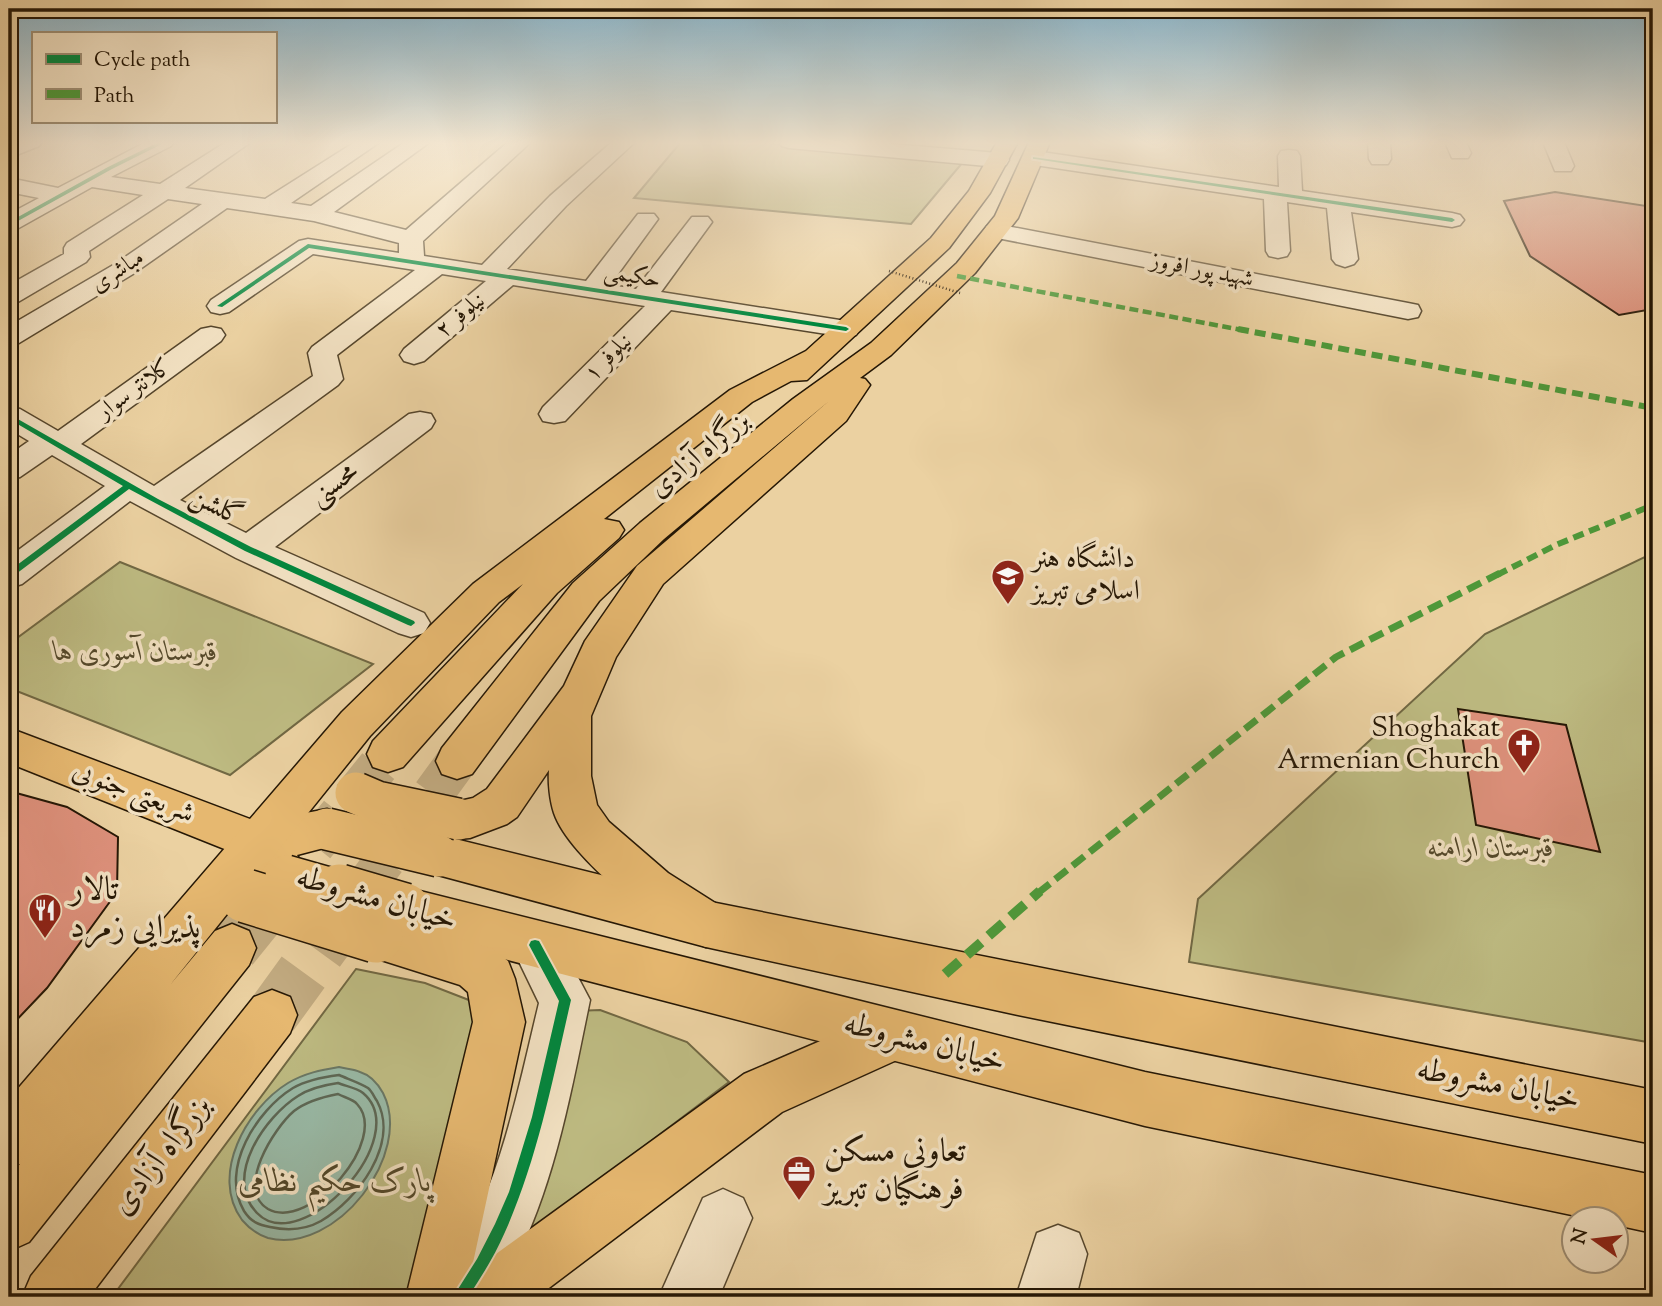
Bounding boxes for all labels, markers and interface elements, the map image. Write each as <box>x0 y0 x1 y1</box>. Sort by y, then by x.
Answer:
legend <box>32 32 276 122</box>
text: Cycle path <box>94 46 191 76</box>
text: Path <box>94 82 135 112</box>
street label: مباشری <box>85 242 151 302</box>
street label: شهید پور افروز <box>1146 244 1256 297</box>
street label: حکیمی <box>601 256 663 298</box>
street label: نیلوفر ۲ <box>429 285 493 347</box>
street label: نیلوفر ۱ <box>577 326 641 390</box>
street label: کلانتر سوار <box>89 351 179 430</box>
street label: بزرگراه آزادی <box>640 401 759 508</box>
street label: محسنی <box>301 453 367 517</box>
street label: گلشن <box>182 477 250 537</box>
place label: دانشگاه هنر اسلامی تبریز <box>1029 540 1140 612</box>
school or university icon: دانشگاه هنر اسلامی تبریز <box>989 557 1027 606</box>
park label: قبرستان آسوری ها <box>51 633 218 673</box>
place label: Shoghakat Armenian Church <box>1277 709 1500 781</box>
church icon: Shoghakat Armenian Church <box>1505 726 1543 775</box>
street label: شریعتی جنوبی <box>66 751 200 835</box>
park label: قبرستان ارامنه <box>1428 829 1554 869</box>
street label: خیابان مشروطه <box>290 854 462 946</box>
place label: تالار پذیرایی زمرد <box>67 867 201 953</box>
restaurant icon: تالار پذیرایی زمرد <box>26 891 64 940</box>
street label: خیابان مشروطه <box>838 1001 1010 1087</box>
street label: خیابان مشروطه <box>1412 1047 1584 1125</box>
street label: بزرگراه آزادی <box>99 1085 224 1226</box>
place label: تعاونی مسکن فرهنگیان تبریز <box>821 1129 966 1215</box>
office icon: تعاونی مسکن فرهنگیان تبریز <box>780 1153 818 1202</box>
park label: پارک حکیم نظامی <box>238 1159 435 1212</box>
north arrow <box>1560 1204 1630 1274</box>
text: N <box>1566 1226 1596 1247</box>

